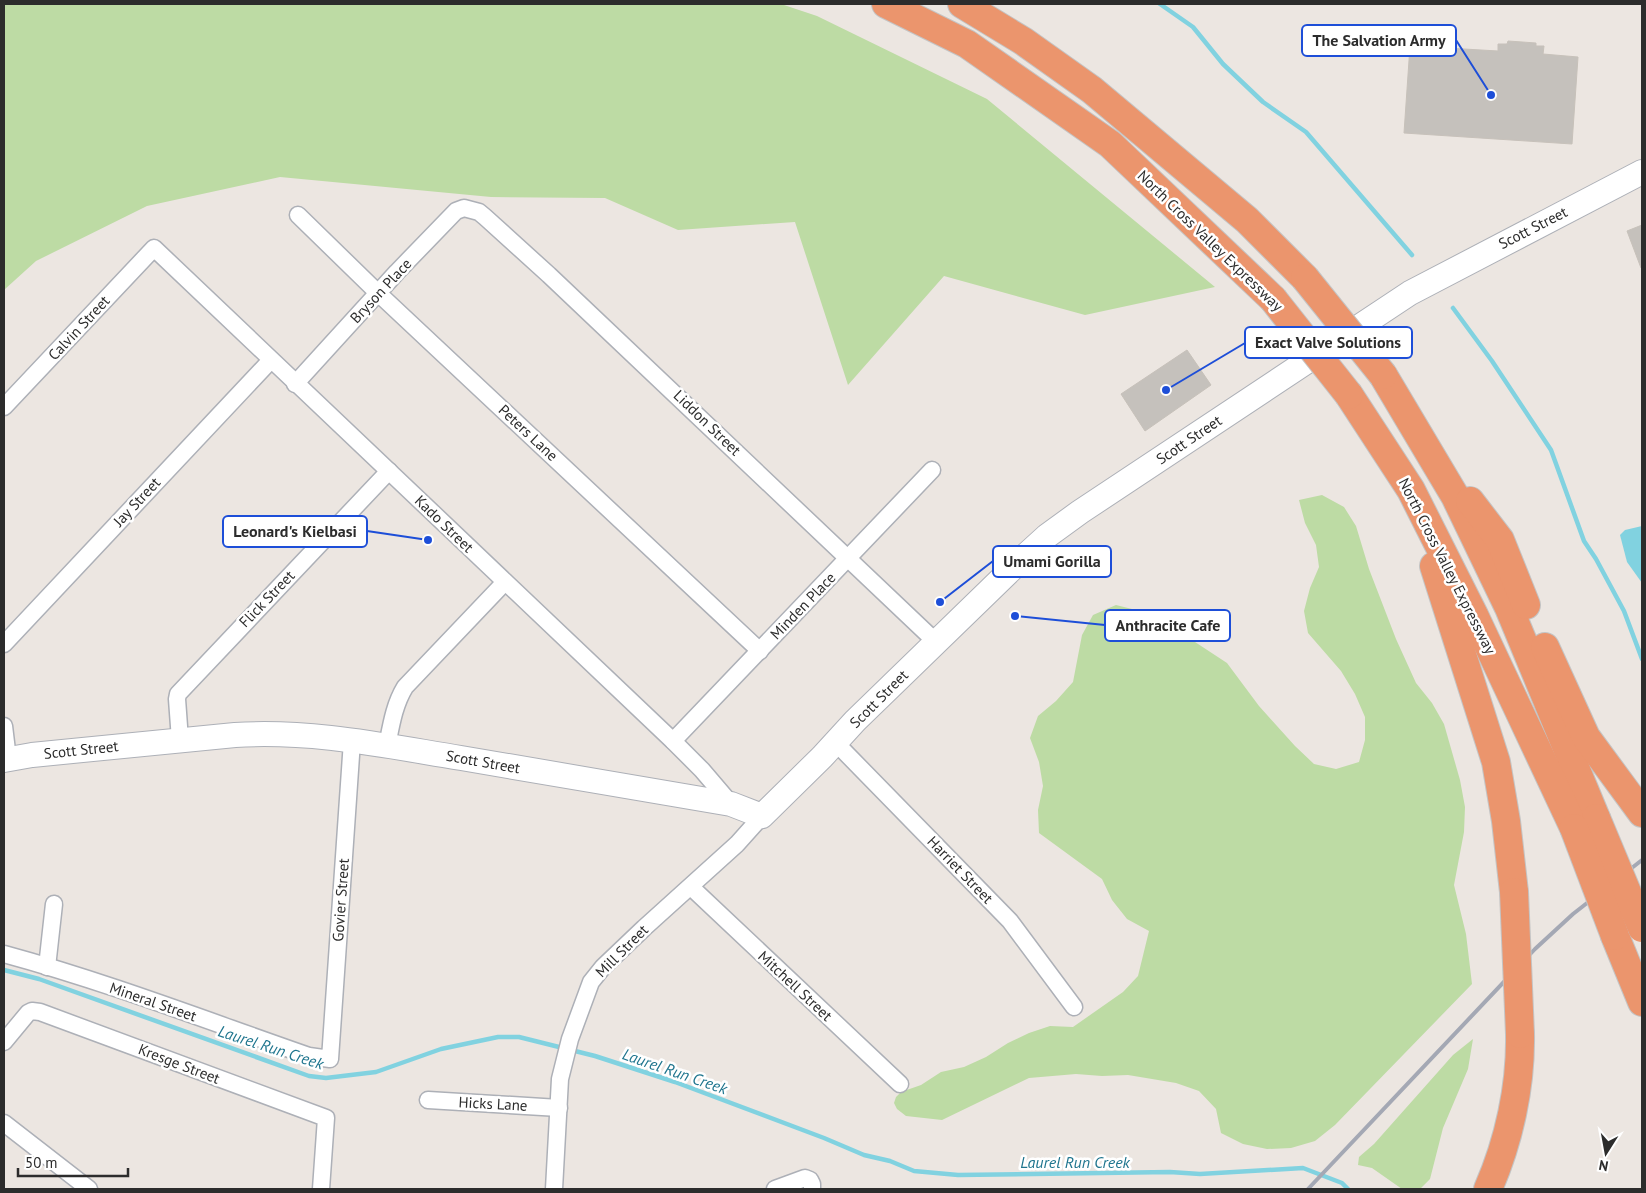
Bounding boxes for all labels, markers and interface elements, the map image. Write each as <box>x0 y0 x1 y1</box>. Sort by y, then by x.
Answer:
callout: The Salvation Army <box>1302 25 1456 56</box>
text: The Salvation Army <box>1312 30 1446 50</box>
street label: North Cross Valley Expressway <box>1134 166 1287 315</box>
street label: Scott Street <box>1495 202 1570 253</box>
street label: Bryson Place <box>346 254 415 327</box>
street label: Calvin Street <box>44 291 114 364</box>
callout: Exact Valve Solutions <box>1245 327 1412 358</box>
text: Exact Valve Solutions <box>1255 332 1401 352</box>
street label: Liddon Street <box>670 386 745 460</box>
street label: Peters Lane <box>495 400 562 465</box>
street label: Scott Street <box>1152 411 1225 468</box>
street label: Jay Street <box>108 473 164 531</box>
street label: North Cross Valley Expressway <box>1395 475 1500 657</box>
street label: Kado Street <box>411 491 478 556</box>
callout: Leonard's Kielbasi <box>223 516 367 547</box>
text: Leonard's Kielbasi <box>233 521 357 541</box>
callout: Umami Gorilla <box>993 546 1111 577</box>
text: Umami Gorilla <box>1003 551 1101 571</box>
street label: Flick Street <box>235 566 298 631</box>
street label: Minden Place <box>766 568 839 643</box>
callout: Anthracite Cafe <box>1105 610 1230 641</box>
text: Anthracite Cafe <box>1116 615 1220 635</box>
street label: Scott Street <box>845 665 912 732</box>
street label: Scott Street <box>43 736 119 763</box>
street label: Scott Street <box>445 746 522 777</box>
street label: Harriet Street <box>923 832 997 907</box>
street label: Govier Street <box>328 858 353 942</box>
street label: Mill Street <box>591 920 652 981</box>
street label: Mitchell Street <box>754 946 836 1025</box>
street label: Mineral Street <box>107 978 199 1025</box>
water label: Laurel Run Creek <box>216 1021 327 1074</box>
street label: Kresge Street <box>136 1039 223 1088</box>
water label: Laurel Run Creek <box>620 1044 731 1099</box>
street label: Hicks Lane <box>458 1092 528 1115</box>
north arrow <box>1581 1128 1631 1178</box>
scale bar <box>18 1146 128 1178</box>
water label: Laurel Run Creek <box>1020 1152 1131 1172</box>
text: 50 m <box>25 1153 58 1172</box>
text: N <box>1597 1156 1610 1175</box>

